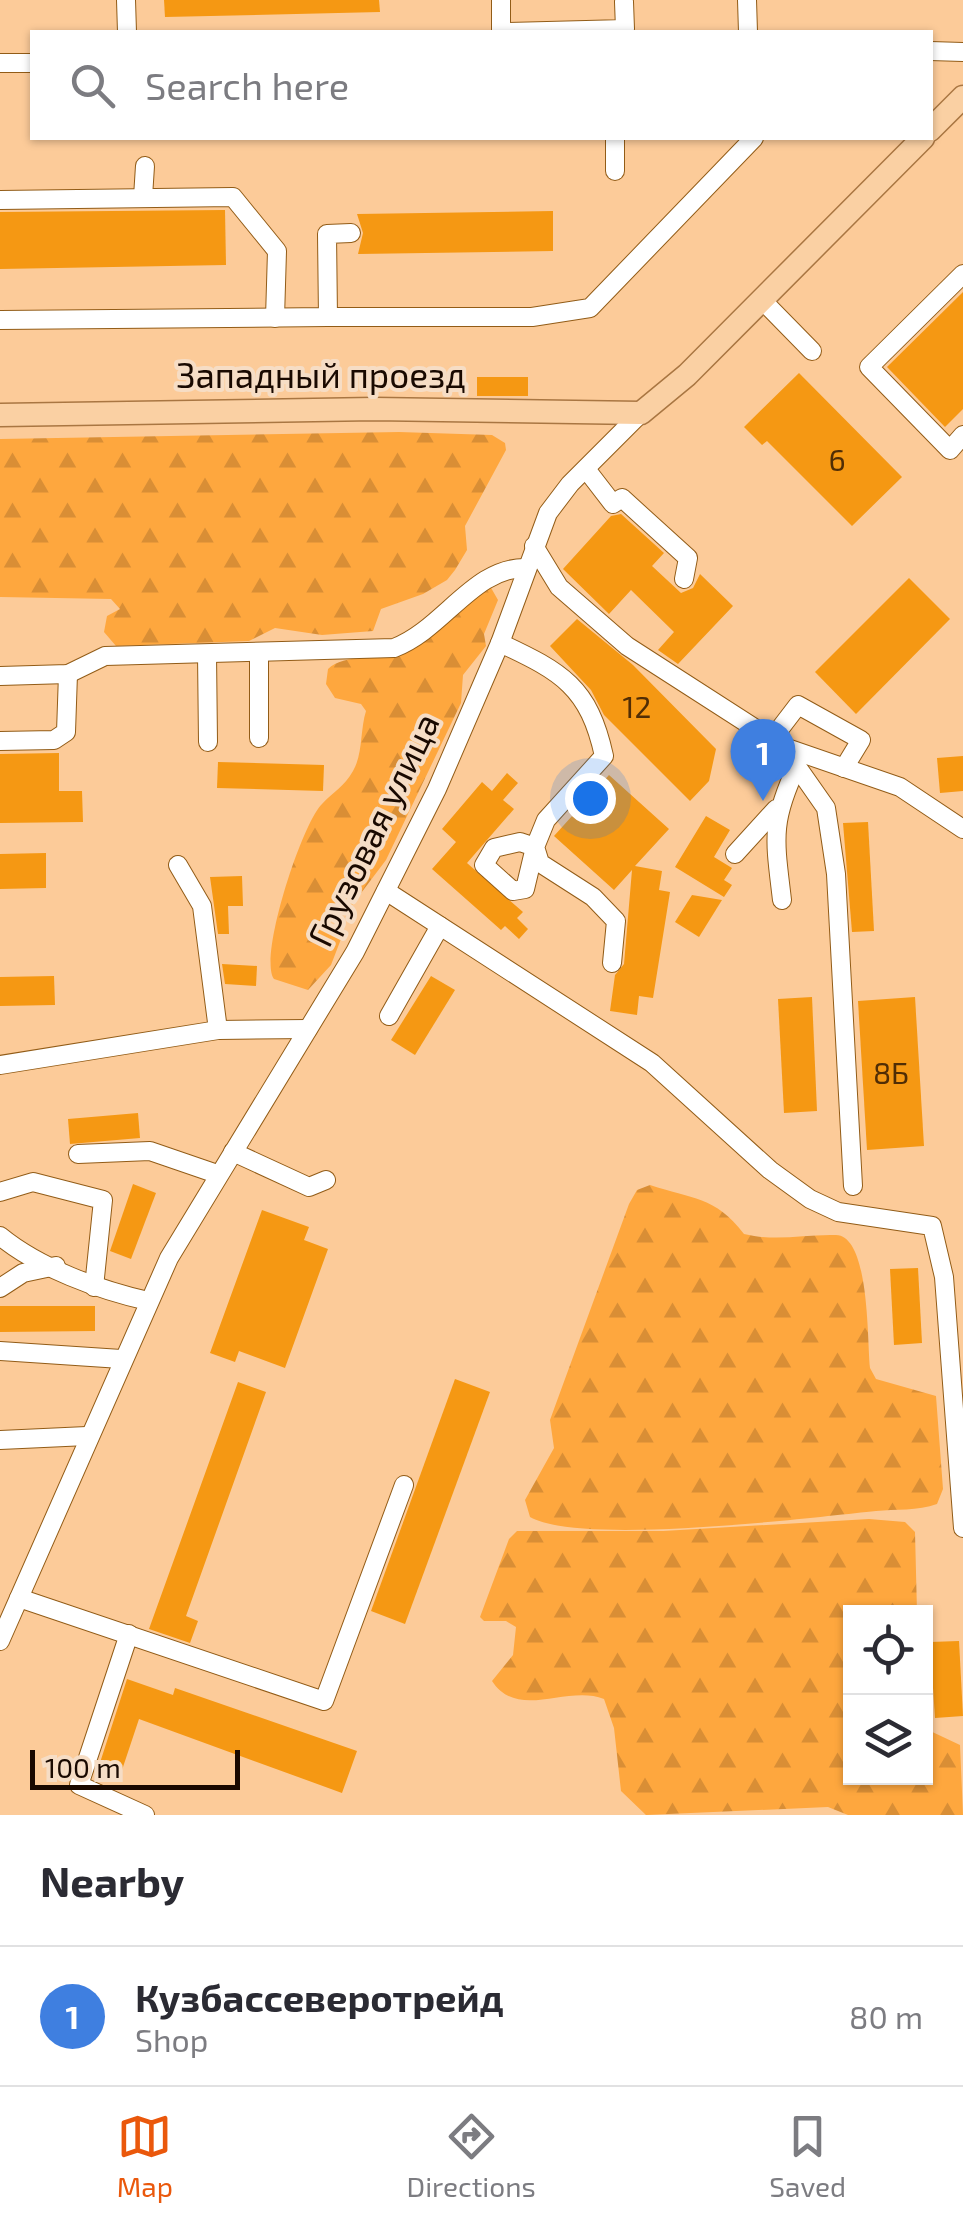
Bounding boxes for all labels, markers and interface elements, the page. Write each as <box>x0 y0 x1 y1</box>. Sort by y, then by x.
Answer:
search box <box>30 30 933 140</box>
icon: search <box>65 58 120 113</box>
text: Search here <box>145 62 349 108</box>
street label: Западный проезд <box>176 353 466 395</box>
house number: 6 <box>828 441 846 477</box>
house number: 12 <box>623 688 651 724</box>
street label: Грузовая улица <box>298 706 448 953</box>
pin: 1 <box>730 718 796 801</box>
your location <box>565 773 616 824</box>
house number: 8Б <box>873 1054 909 1090</box>
map controls <box>843 1605 933 1785</box>
button: locate <box>843 1605 933 1695</box>
button: layers <box>843 1695 933 1785</box>
scale bar <box>30 1745 240 1790</box>
text: 100 m <box>45 1750 121 1784</box>
text: Nearby <box>40 1855 184 1905</box>
text: Кузбассеверотрейд <box>135 1974 504 2020</box>
text: 1 <box>66 1997 79 2035</box>
text: 80 m <box>849 1997 923 2035</box>
text: Shop <box>135 2020 208 2058</box>
tab: Map <box>117 2109 173 2203</box>
tab: Directions <box>407 2109 536 2203</box>
tab: Saved <box>769 2109 846 2203</box>

